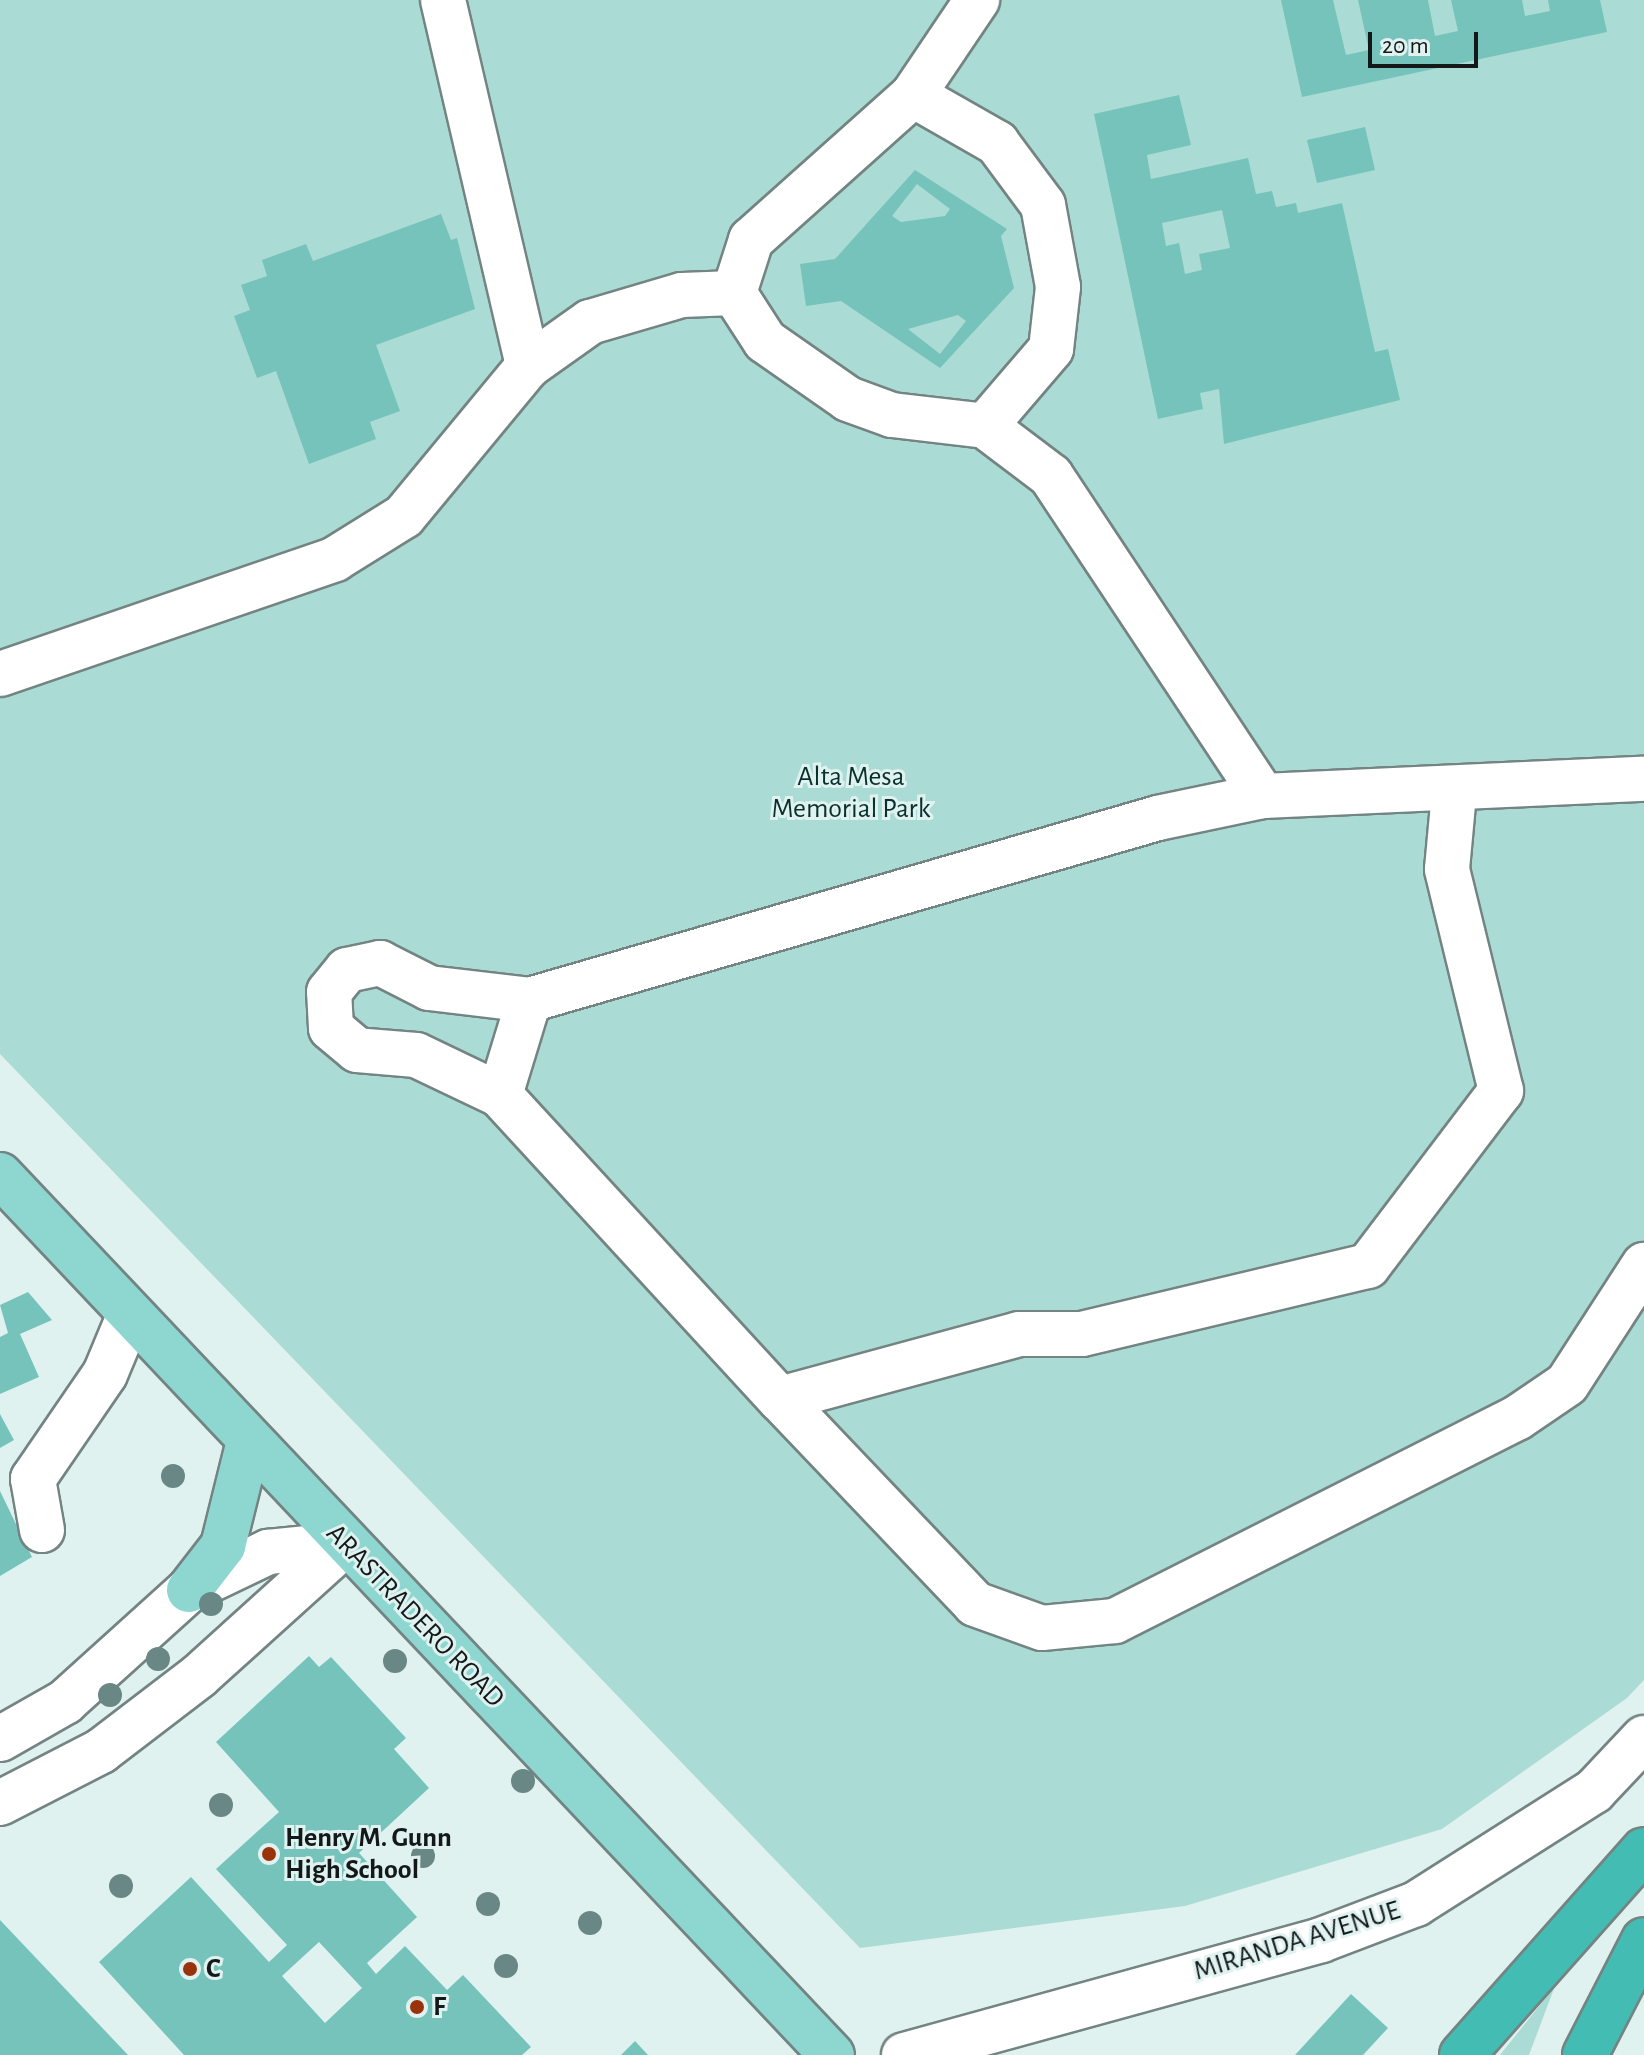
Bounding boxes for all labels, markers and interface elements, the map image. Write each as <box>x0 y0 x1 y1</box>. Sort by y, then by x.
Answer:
scale bar <box>1372 16 1482 66</box>
text: 20 m <box>1382 34 1429 58</box>
park label: Alta Mesa Memorial Park <box>772 760 930 826</box>
street label: ARASTRADERO ROAD <box>319 1517 511 1715</box>
place label: Henry M. Gunn High School <box>285 1821 452 1887</box>
marker: Henry M. Gunn High School <box>260 1845 278 1863</box>
street label: MIRANDA AVENUE <box>1190 1894 1404 1988</box>
place label: C <box>206 1952 220 1986</box>
marker: C <box>181 1960 199 1978</box>
place label: F <box>433 1990 446 2024</box>
marker: F <box>408 1998 426 2016</box>

